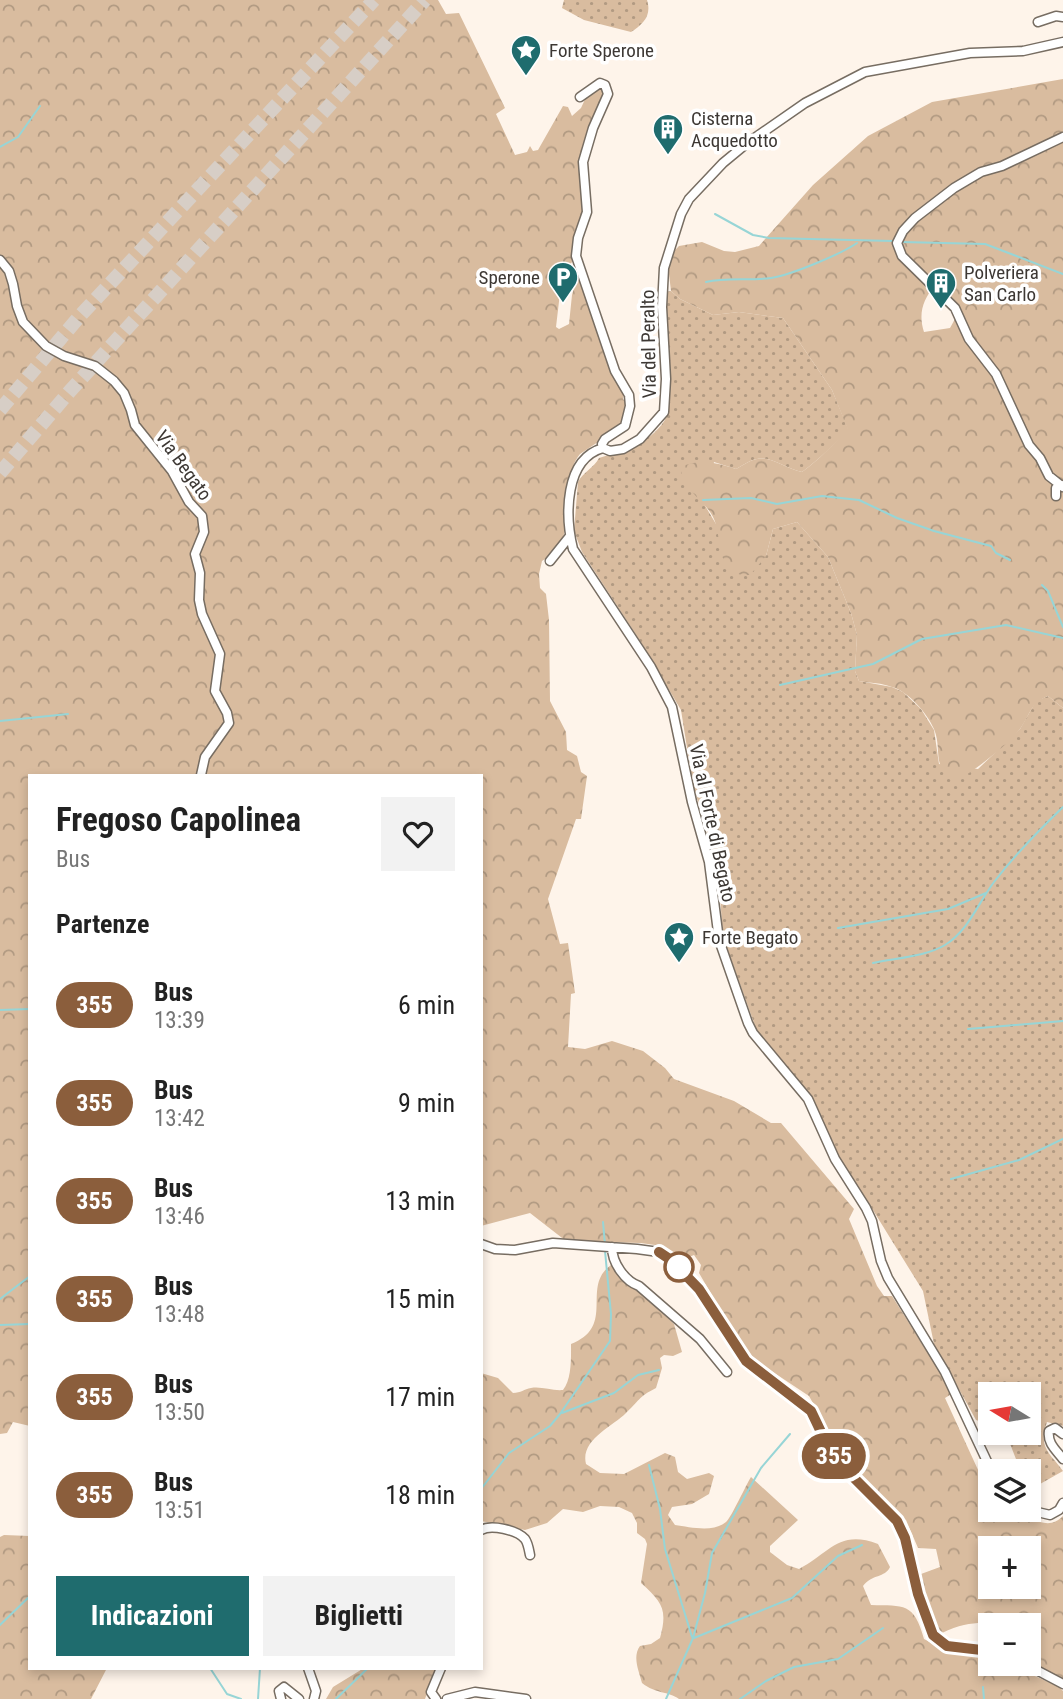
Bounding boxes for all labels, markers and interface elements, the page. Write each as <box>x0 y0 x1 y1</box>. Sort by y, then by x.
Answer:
place icon: Forte Sperone <box>509 33 543 77</box>
place label: Forte Sperone <box>549 39 654 62</box>
place label: Cisterna Acquedotto <box>691 107 778 152</box>
building icon: Cisterna Acquedotto <box>651 112 685 156</box>
parking icon: Sperone <box>546 260 580 304</box>
place label: Polveriera San Carlo <box>964 261 1039 306</box>
place label: Sperone <box>479 266 540 289</box>
building icon: Polveriera San Carlo <box>924 266 958 310</box>
street label: Via del Peralto <box>636 289 661 399</box>
street label: Via Begato <box>150 426 217 505</box>
street label: Via al Forte di Begato <box>685 742 740 904</box>
button: heart <box>381 797 455 871</box>
text: Fregoso Capolinea <box>56 800 301 839</box>
text: Bus <box>56 846 90 873</box>
text: Partenze <box>56 909 149 939</box>
place icon: Forte Begato <box>662 920 696 964</box>
place label: Forte Begato <box>702 926 798 949</box>
text: Bus <box>154 977 193 1007</box>
text: 6 min <box>398 990 455 1020</box>
text: 355 <box>76 991 113 1019</box>
text: 13:39 <box>154 1007 205 1034</box>
text: Bus <box>154 1075 193 1105</box>
text: 9 min <box>398 1088 455 1118</box>
text: 355 <box>76 1089 113 1117</box>
text: 13:42 <box>154 1105 205 1132</box>
text: Bus <box>154 1173 193 1203</box>
text: 13 min <box>385 1186 455 1216</box>
text: 355 <box>76 1187 113 1215</box>
text: 13:46 <box>154 1203 205 1230</box>
unlabelled marker <box>664 1252 694 1282</box>
text: Bus <box>154 1271 193 1301</box>
text: 15 min <box>385 1284 455 1314</box>
text: 355 <box>76 1285 113 1313</box>
text: 13:48 <box>154 1301 205 1328</box>
text: Bus <box>154 1369 193 1399</box>
text: 17 min <box>385 1382 455 1412</box>
north arrow <box>978 1382 1041 1446</box>
map controls <box>978 1382 1041 1676</box>
text: 355 <box>76 1383 113 1411</box>
text: 13:50 <box>154 1399 205 1426</box>
line badge: 355 <box>794 1433 874 1479</box>
text: 355 <box>816 1442 852 1470</box>
button: layers <box>978 1459 1041 1522</box>
text: Bus <box>154 1467 193 1497</box>
text: 18 min <box>385 1480 455 1510</box>
text: 355 <box>76 1481 113 1509</box>
text: 13:51 <box>154 1497 205 1524</box>
button: + <box>978 1536 1041 1599</box>
button: Indicazioni <box>56 1576 249 1656</box>
button: Biglietti <box>263 1576 455 1656</box>
button: − <box>978 1613 1041 1676</box>

